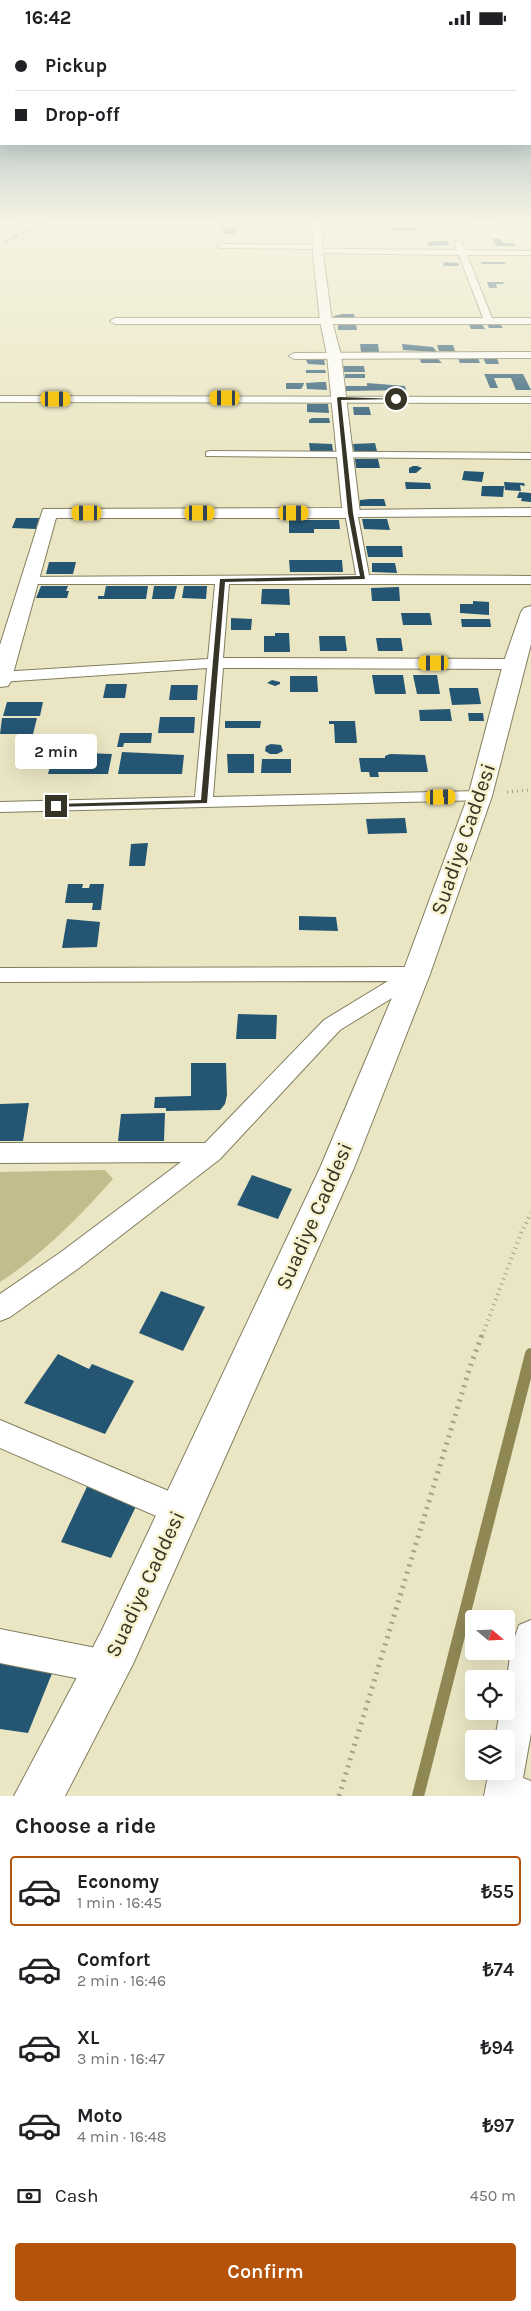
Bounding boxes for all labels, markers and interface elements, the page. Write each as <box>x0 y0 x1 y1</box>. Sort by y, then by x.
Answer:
text: 16:42 <box>25 7 71 29</box>
text: Pickup <box>45 55 107 77</box>
text: Drop-off <box>45 104 120 126</box>
route start <box>385 388 407 410</box>
car <box>210 391 240 406</box>
car <box>41 392 71 407</box>
car <box>72 506 102 521</box>
car <box>185 506 215 521</box>
car <box>279 506 309 521</box>
car <box>419 656 449 671</box>
callout: 2 min <box>15 733 97 769</box>
text: 2 min <box>34 742 78 761</box>
street label: Suadiye Caddesi <box>426 760 500 918</box>
car <box>425 789 456 805</box>
route end <box>45 795 67 817</box>
street label: Suadiye Caddesi <box>271 1139 357 1293</box>
street label: Suadiye Caddesi <box>101 1507 189 1661</box>
north arrow <box>465 1610 515 1660</box>
map controls <box>465 1610 515 1780</box>
button: locate <box>465 1670 515 1720</box>
button: layers <box>465 1730 515 1780</box>
text: Choose a ride <box>15 1813 156 1839</box>
icon: car <box>17 1869 62 1914</box>
text: Economy <box>77 1871 159 1893</box>
text: ₺55 <box>481 1881 514 1903</box>
text: 1 min · 16:45 <box>77 1893 162 1912</box>
icon: car <box>17 1947 62 1992</box>
text: Comfort <box>77 1949 151 1971</box>
text: ₺74 <box>483 1959 514 1981</box>
text: 2 min · 16:46 <box>77 1971 166 1990</box>
icon: car <box>17 2025 62 2070</box>
text: XL <box>77 2027 99 2049</box>
text: ₺94 <box>481 2037 514 2059</box>
text: 3 min · 16:47 <box>77 2049 165 2068</box>
icon: car <box>17 2103 62 2148</box>
text: Moto <box>77 2105 123 2127</box>
text: ₺97 <box>482 2115 514 2137</box>
text: 4 min · 16:48 <box>77 2127 167 2146</box>
icon: cash <box>15 2182 43 2210</box>
text: Cash <box>55 2185 99 2207</box>
text: 450 m <box>470 2186 516 2205</box>
button: Confirm <box>15 2243 516 2301</box>

